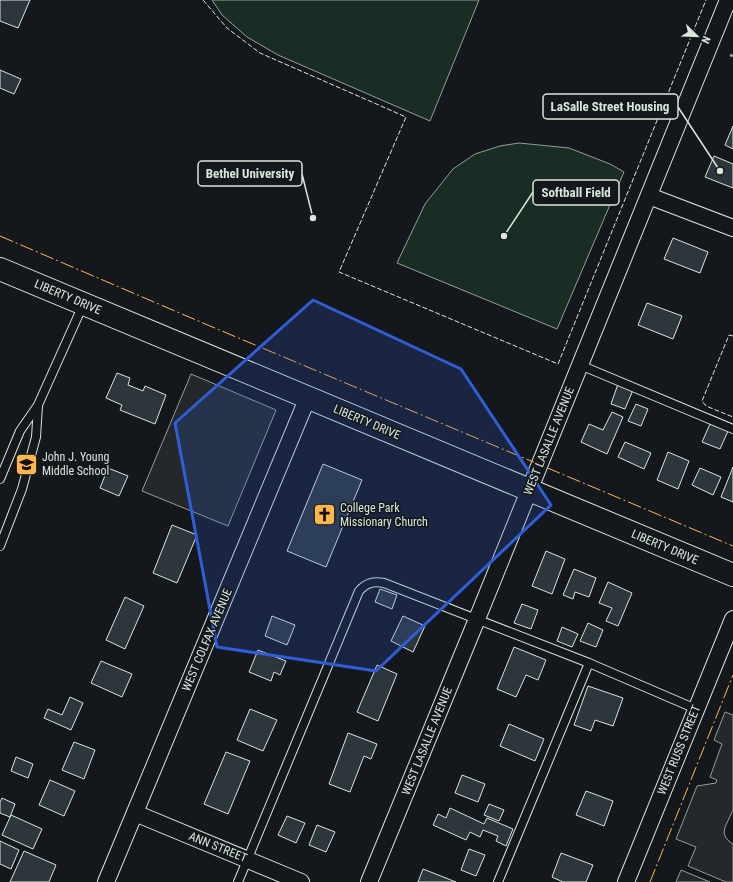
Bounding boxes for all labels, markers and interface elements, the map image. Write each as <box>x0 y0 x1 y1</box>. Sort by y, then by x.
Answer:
north arrow <box>677 16 717 56</box>
text: N <box>698 34 713 46</box>
callout: LaSalle Street Housing <box>543 94 678 119</box>
text: LaSalle Street Housing <box>551 99 669 114</box>
callout: Bethel University <box>198 161 302 186</box>
text: Bethel University <box>206 166 295 181</box>
callout: Softball Field <box>533 180 619 205</box>
text: Softball Field <box>541 185 611 200</box>
street label: LIBERTY DRIVE <box>32 277 104 317</box>
street label: WEST LASALLE AVENUE <box>521 385 577 497</box>
street label: LIBERTY DRIVE <box>331 402 403 442</box>
place label: John J. Young Middle School <box>42 450 109 478</box>
school or university icon: John J. Young Middle School <box>13 451 39 477</box>
place label: College Park Missionary Church <box>340 501 428 529</box>
church icon: College Park Missionary Church <box>312 502 338 528</box>
street label: LIBERTY DRIVE <box>629 527 701 567</box>
street label: WEST COLFAX AVENUE <box>179 587 235 693</box>
street label: WEST LASALLE AVENUE <box>399 685 455 797</box>
street label: WEST RUSS STREET <box>655 703 703 797</box>
street label: ANN STREET <box>187 829 249 865</box>

